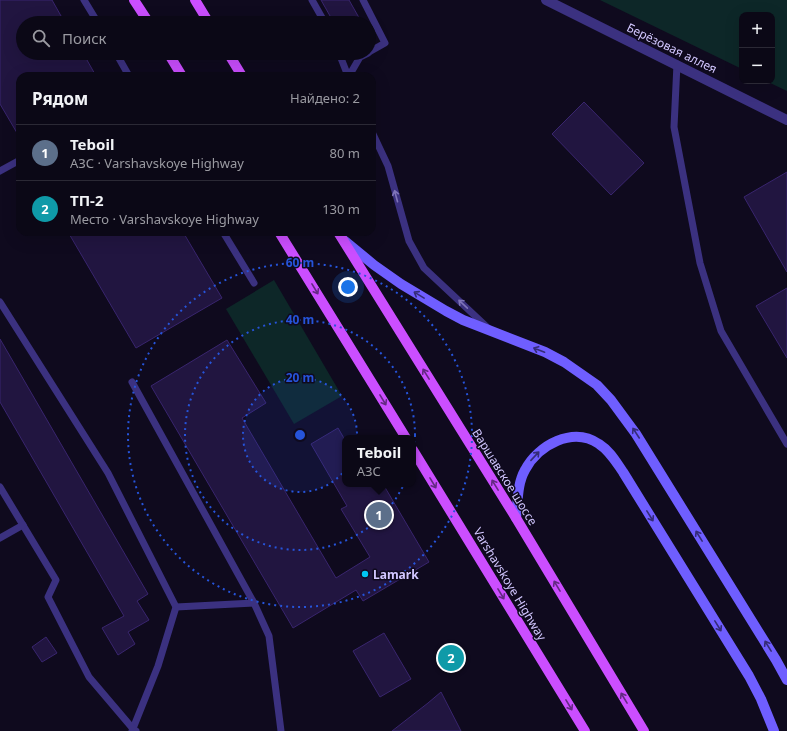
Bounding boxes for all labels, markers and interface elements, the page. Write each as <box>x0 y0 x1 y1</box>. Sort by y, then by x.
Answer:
map controls <box>739 12 775 84</box>
button: + <box>739 12 775 48</box>
search box <box>16 16 376 60</box>
street label: Берёзовая аллея <box>624 19 720 77</box>
icon: search <box>30 27 52 49</box>
text: Поиск <box>62 28 107 48</box>
button: − <box>739 48 775 84</box>
text: Рядом <box>32 87 88 110</box>
text: Найдено: 2 <box>290 89 360 107</box>
text: Teboil <box>70 134 114 154</box>
text: 1 <box>41 144 49 162</box>
text: 80 m <box>330 144 360 162</box>
text: АЗС · Varshavskoye Highway <box>70 154 244 172</box>
text: ТП-2 <box>70 190 103 210</box>
one-way arrow <box>392 190 399 203</box>
text: 2 <box>41 200 49 218</box>
text: 130 m <box>322 200 360 218</box>
text: Место · Varshavskoye Highway <box>70 210 259 228</box>
text: 60 m <box>286 254 314 271</box>
your location <box>338 277 358 297</box>
one-way arrow <box>311 283 319 294</box>
one-way arrow <box>413 290 425 298</box>
one-way arrow <box>458 300 468 309</box>
text: 40 m <box>286 311 314 328</box>
one-way arrow <box>533 345 545 353</box>
one-way arrow <box>422 368 430 380</box>
text: 20 m <box>286 369 314 386</box>
one-way arrow <box>379 394 387 406</box>
street label: Варшавское шоссе <box>468 425 542 529</box>
one-way arrow <box>631 427 639 439</box>
centre of rings <box>293 428 307 442</box>
popup <box>342 435 416 487</box>
text: Teboil <box>357 442 401 462</box>
one-way arrow <box>531 450 540 461</box>
text: АЗС <box>357 462 381 480</box>
one-way arrow <box>430 477 438 489</box>
one-way arrow <box>491 480 499 491</box>
pin: 1 <box>366 500 392 530</box>
one-way arrow <box>646 510 654 522</box>
street label: Varshavskoye Highway <box>470 524 551 644</box>
one-way arrow <box>695 530 703 542</box>
place label: Lamark <box>373 566 419 583</box>
marker: Lamark <box>360 569 370 579</box>
one-way arrow <box>552 580 560 592</box>
one-way arrow <box>497 588 505 599</box>
one-way arrow <box>714 620 722 631</box>
one-way arrow <box>763 640 771 652</box>
pin: 2 <box>438 643 464 673</box>
one-way arrow <box>619 692 627 704</box>
one-way arrow <box>565 699 573 711</box>

